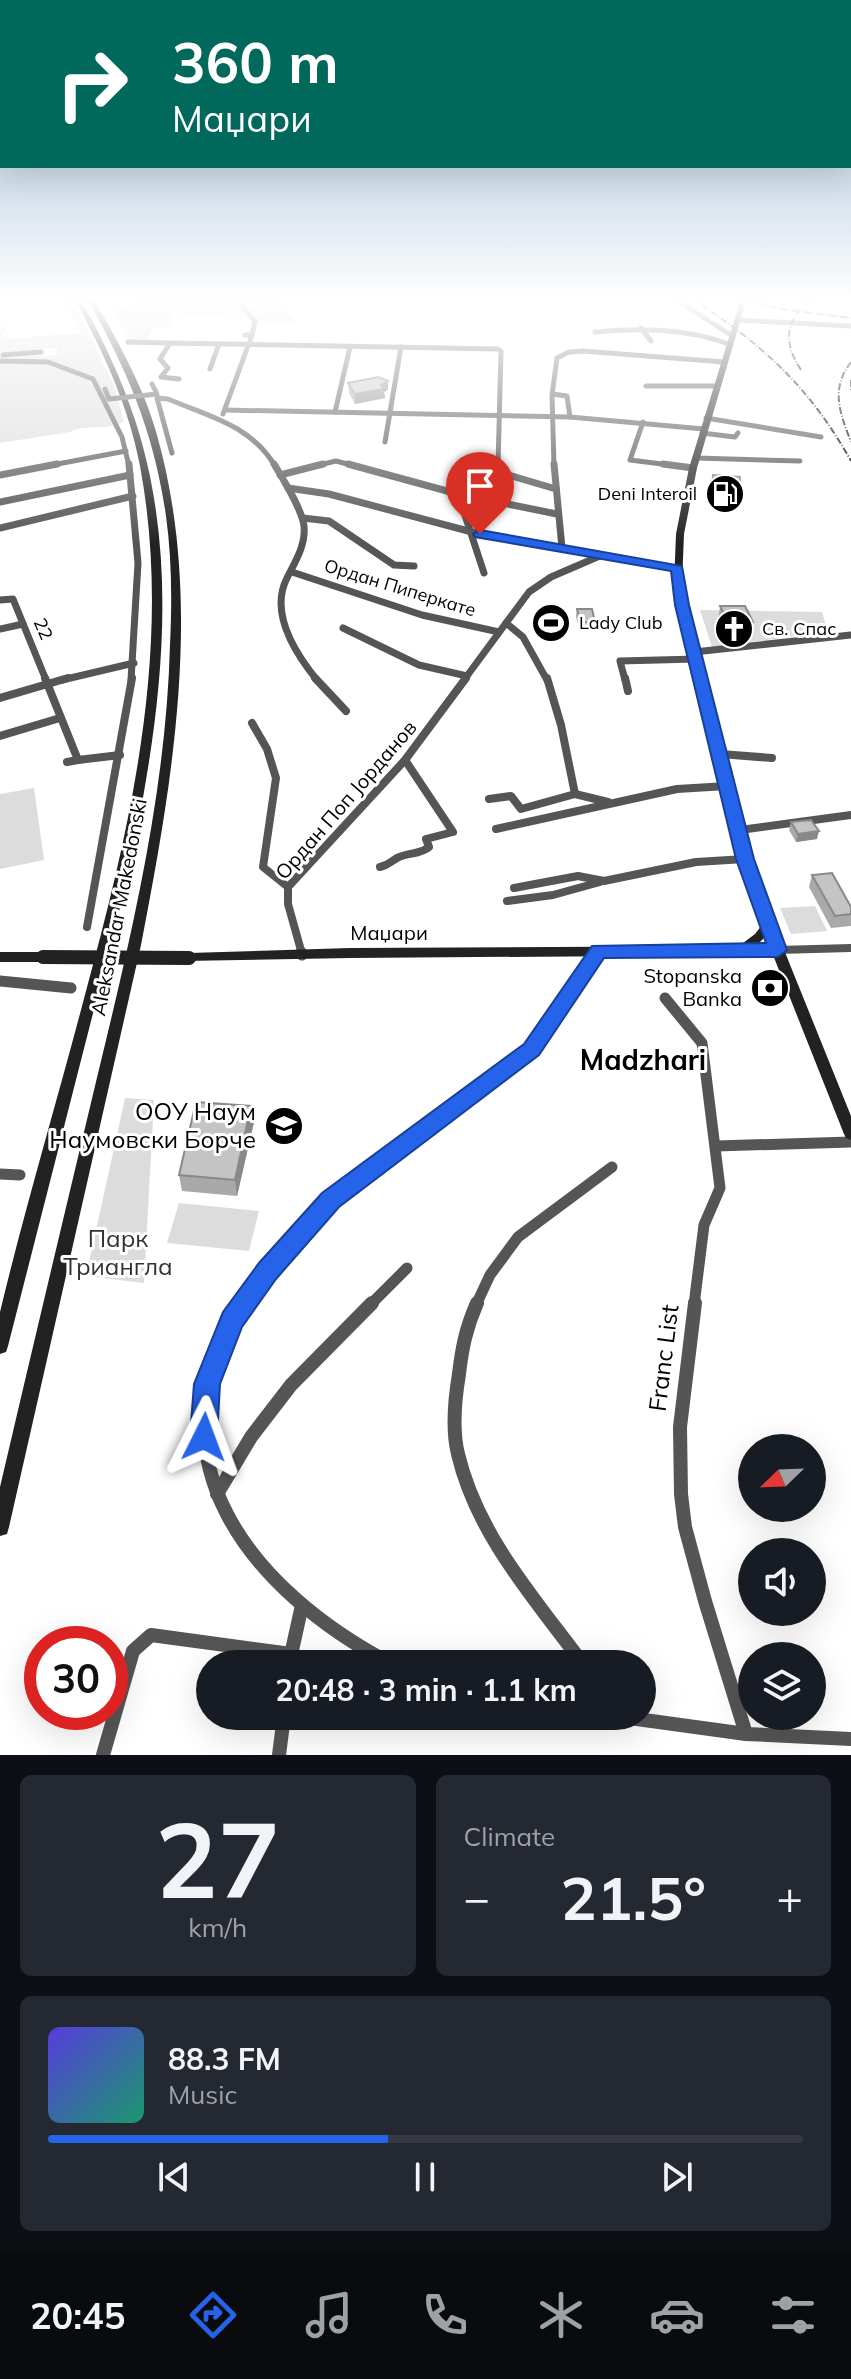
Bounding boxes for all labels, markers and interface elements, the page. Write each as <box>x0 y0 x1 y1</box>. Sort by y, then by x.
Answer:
text: 360 m <box>172 27 339 97</box>
icon: right <box>40 32 144 136</box>
text: Маџари <box>172 96 312 141</box>
pin <box>446 452 514 534</box>
icon: arrive <box>458 464 502 508</box>
fuel station icon: Deni Interoil <box>704 473 746 515</box>
place label: Deni Interoil <box>598 482 697 505</box>
street label: Ордан Пиперкате <box>322 554 479 622</box>
sports icon: Lady Club <box>530 602 572 644</box>
church icon: Св. Спас <box>713 608 755 650</box>
place label: Lady Club <box>579 611 662 634</box>
street label: 22 <box>29 614 58 643</box>
place label: Св. Спас <box>762 617 836 640</box>
street label: Ордан Поп Јорданов <box>270 715 422 884</box>
street label: Aleksandar Makedonski <box>85 796 152 1018</box>
street label: Маџари <box>350 920 428 945</box>
place label: Stopanska Banka <box>643 963 742 1011</box>
bank icon: Stopanska Banka <box>749 967 791 1009</box>
district label: Madzhari <box>580 1042 706 1077</box>
place label: ООУ Наум Наумовски Борче <box>49 1096 256 1154</box>
school or university icon: ООУ Наум Наумовски Борче <box>263 1105 305 1147</box>
park label: Парк Триангла <box>63 1223 173 1281</box>
street label: Franc List <box>642 1303 684 1413</box>
position arrow <box>162 1395 246 1479</box>
north arrow <box>738 1434 826 1522</box>
map controls <box>738 1434 826 1730</box>
button: sound <box>738 1538 826 1626</box>
speed limit sign: 30 <box>24 1626 128 1730</box>
button: layers <box>738 1642 826 1730</box>
text: 20:48 · 3 min · 1.1 km <box>275 1671 577 1709</box>
text: 27 <box>155 1793 280 1924</box>
text: Climate <box>464 1820 555 1853</box>
text: 21.5° <box>560 1860 706 1935</box>
text: − <box>464 1870 490 1925</box>
text: + <box>777 1870 803 1925</box>
text: km/h <box>188 1911 247 1944</box>
text: 88.3 FM <box>168 2040 281 2078</box>
text: Music <box>168 2078 237 2111</box>
icon: previous <box>152 2155 196 2199</box>
icon: pause <box>403 2155 447 2199</box>
icon: next <box>655 2155 699 2199</box>
icon: directions <box>185 2287 241 2343</box>
icon: music <box>301 2287 357 2343</box>
icon: phone <box>417 2287 473 2343</box>
icon: climate <box>533 2287 589 2343</box>
icon: car <box>649 2287 705 2343</box>
icon: filters <box>765 2287 821 2343</box>
text: 20:45 <box>30 2293 125 2338</box>

